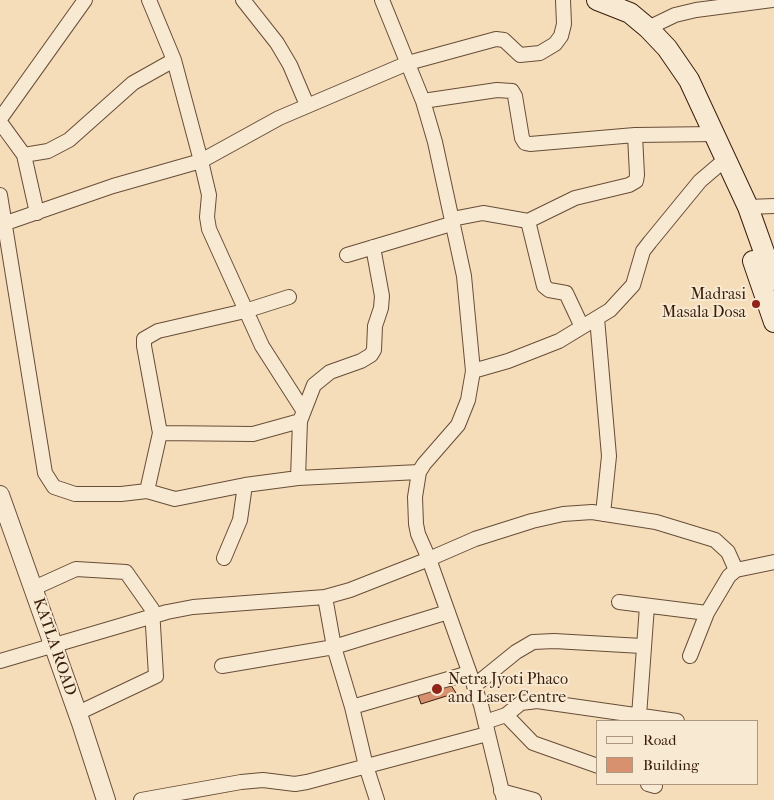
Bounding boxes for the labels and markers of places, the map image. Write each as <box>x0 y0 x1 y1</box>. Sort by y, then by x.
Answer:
place label: Madrasi Masala Dosa <box>662 285 746 323</box>
marker: Madrasi Masala Dosa <box>750 298 762 310</box>
place label: Netra Jyoti Phaco and Laser Centre <box>448 670 568 708</box>
marker: Netra Jyoti Phaco and Laser Centre <box>430 682 444 696</box>

